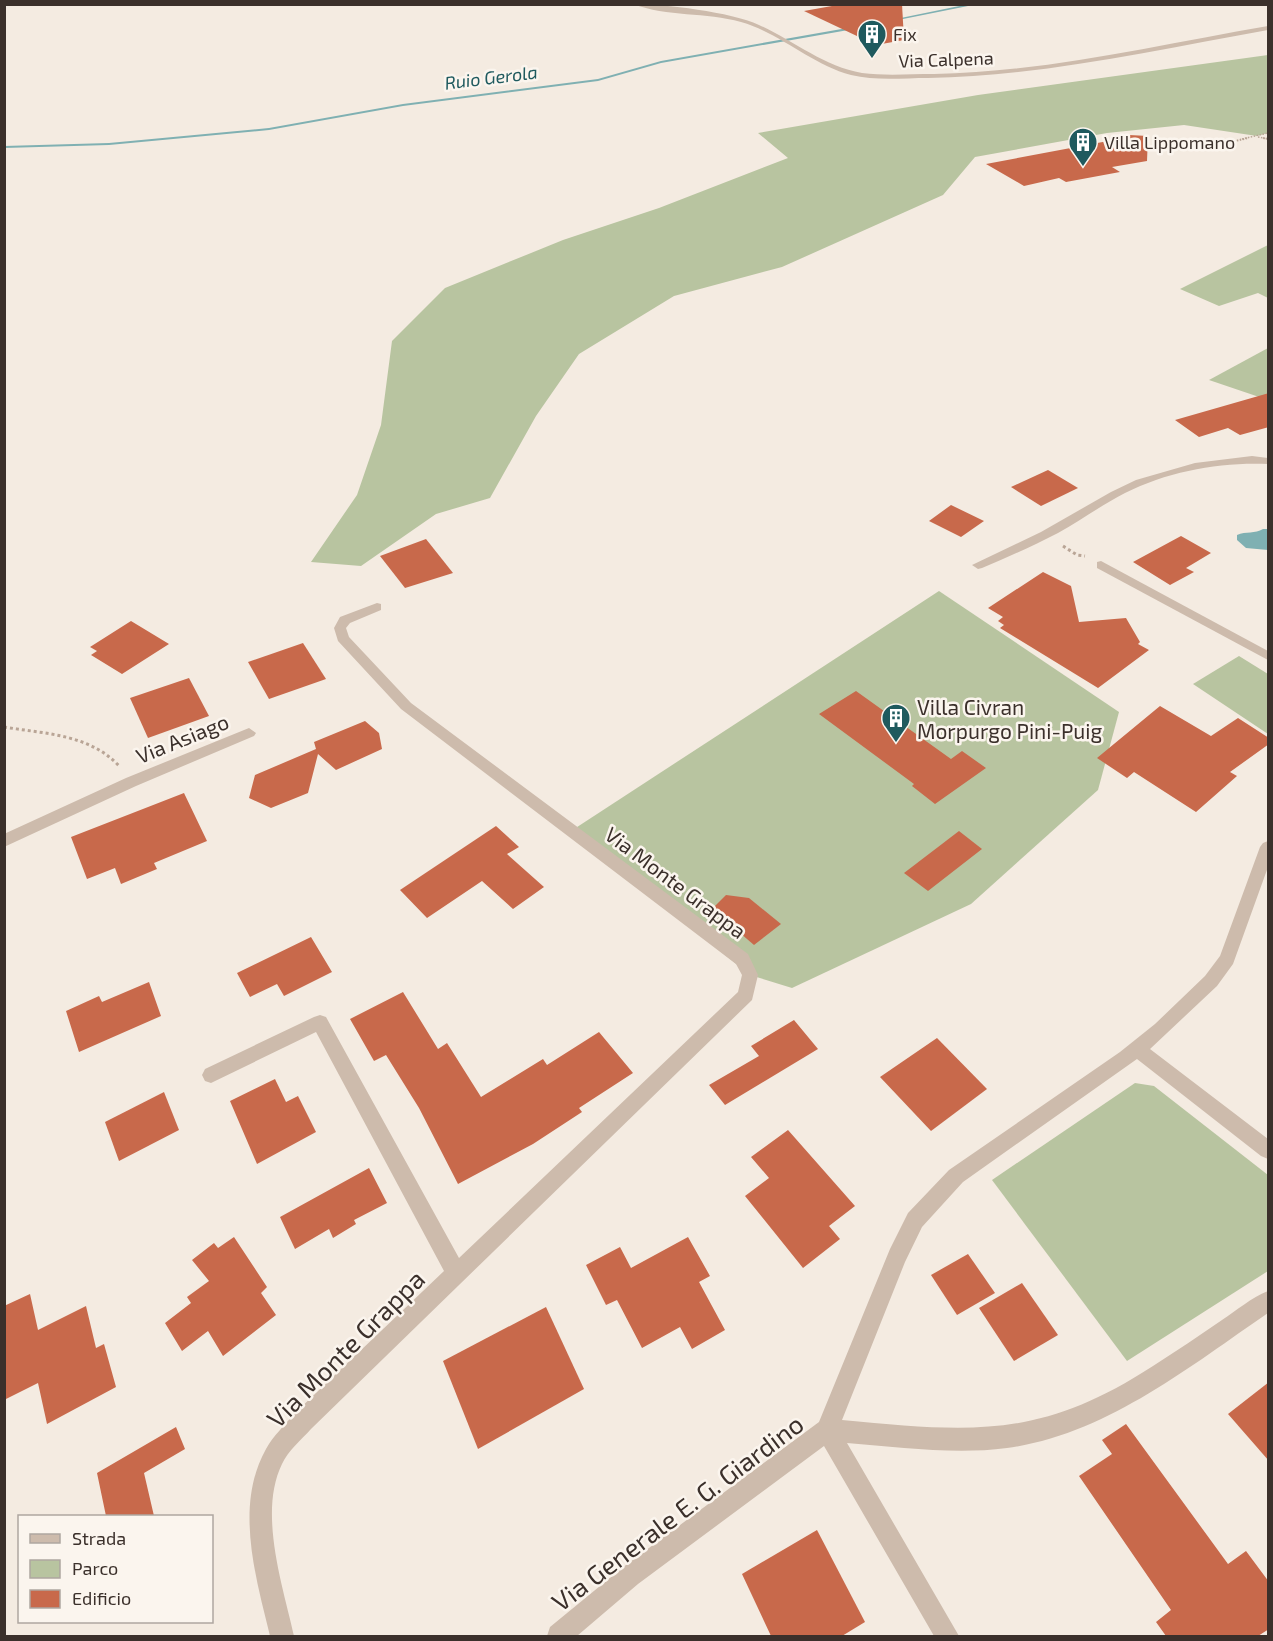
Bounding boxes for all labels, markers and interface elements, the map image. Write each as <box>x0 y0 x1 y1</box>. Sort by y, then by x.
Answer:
building icon: Fix <box>856 18 888 60</box>
place label: Fix <box>893 23 917 45</box>
street label: Via Calpena <box>898 46 994 72</box>
water label: Ruio Gerola <box>443 60 539 94</box>
building icon: Villa Lippomano <box>1067 126 1099 168</box>
place label: Villa Lippomano <box>1104 131 1235 153</box>
place label: Villa Civran Morpurgo Pini-Puig <box>917 694 1103 743</box>
building icon: Villa Civran Morpurgo Pini-Puig <box>880 702 912 744</box>
street label: Via Asiago <box>132 708 232 768</box>
street label: Via Monte Grappa <box>601 821 751 943</box>
street label: Via Monte Grappa <box>260 1263 430 1433</box>
street label: Via Generale E. G. Giardino <box>545 1407 809 1617</box>
legend <box>18 1515 213 1623</box>
text: Strada <box>72 1527 126 1549</box>
text: Parco <box>72 1557 118 1579</box>
text: Edificio <box>72 1587 131 1609</box>

